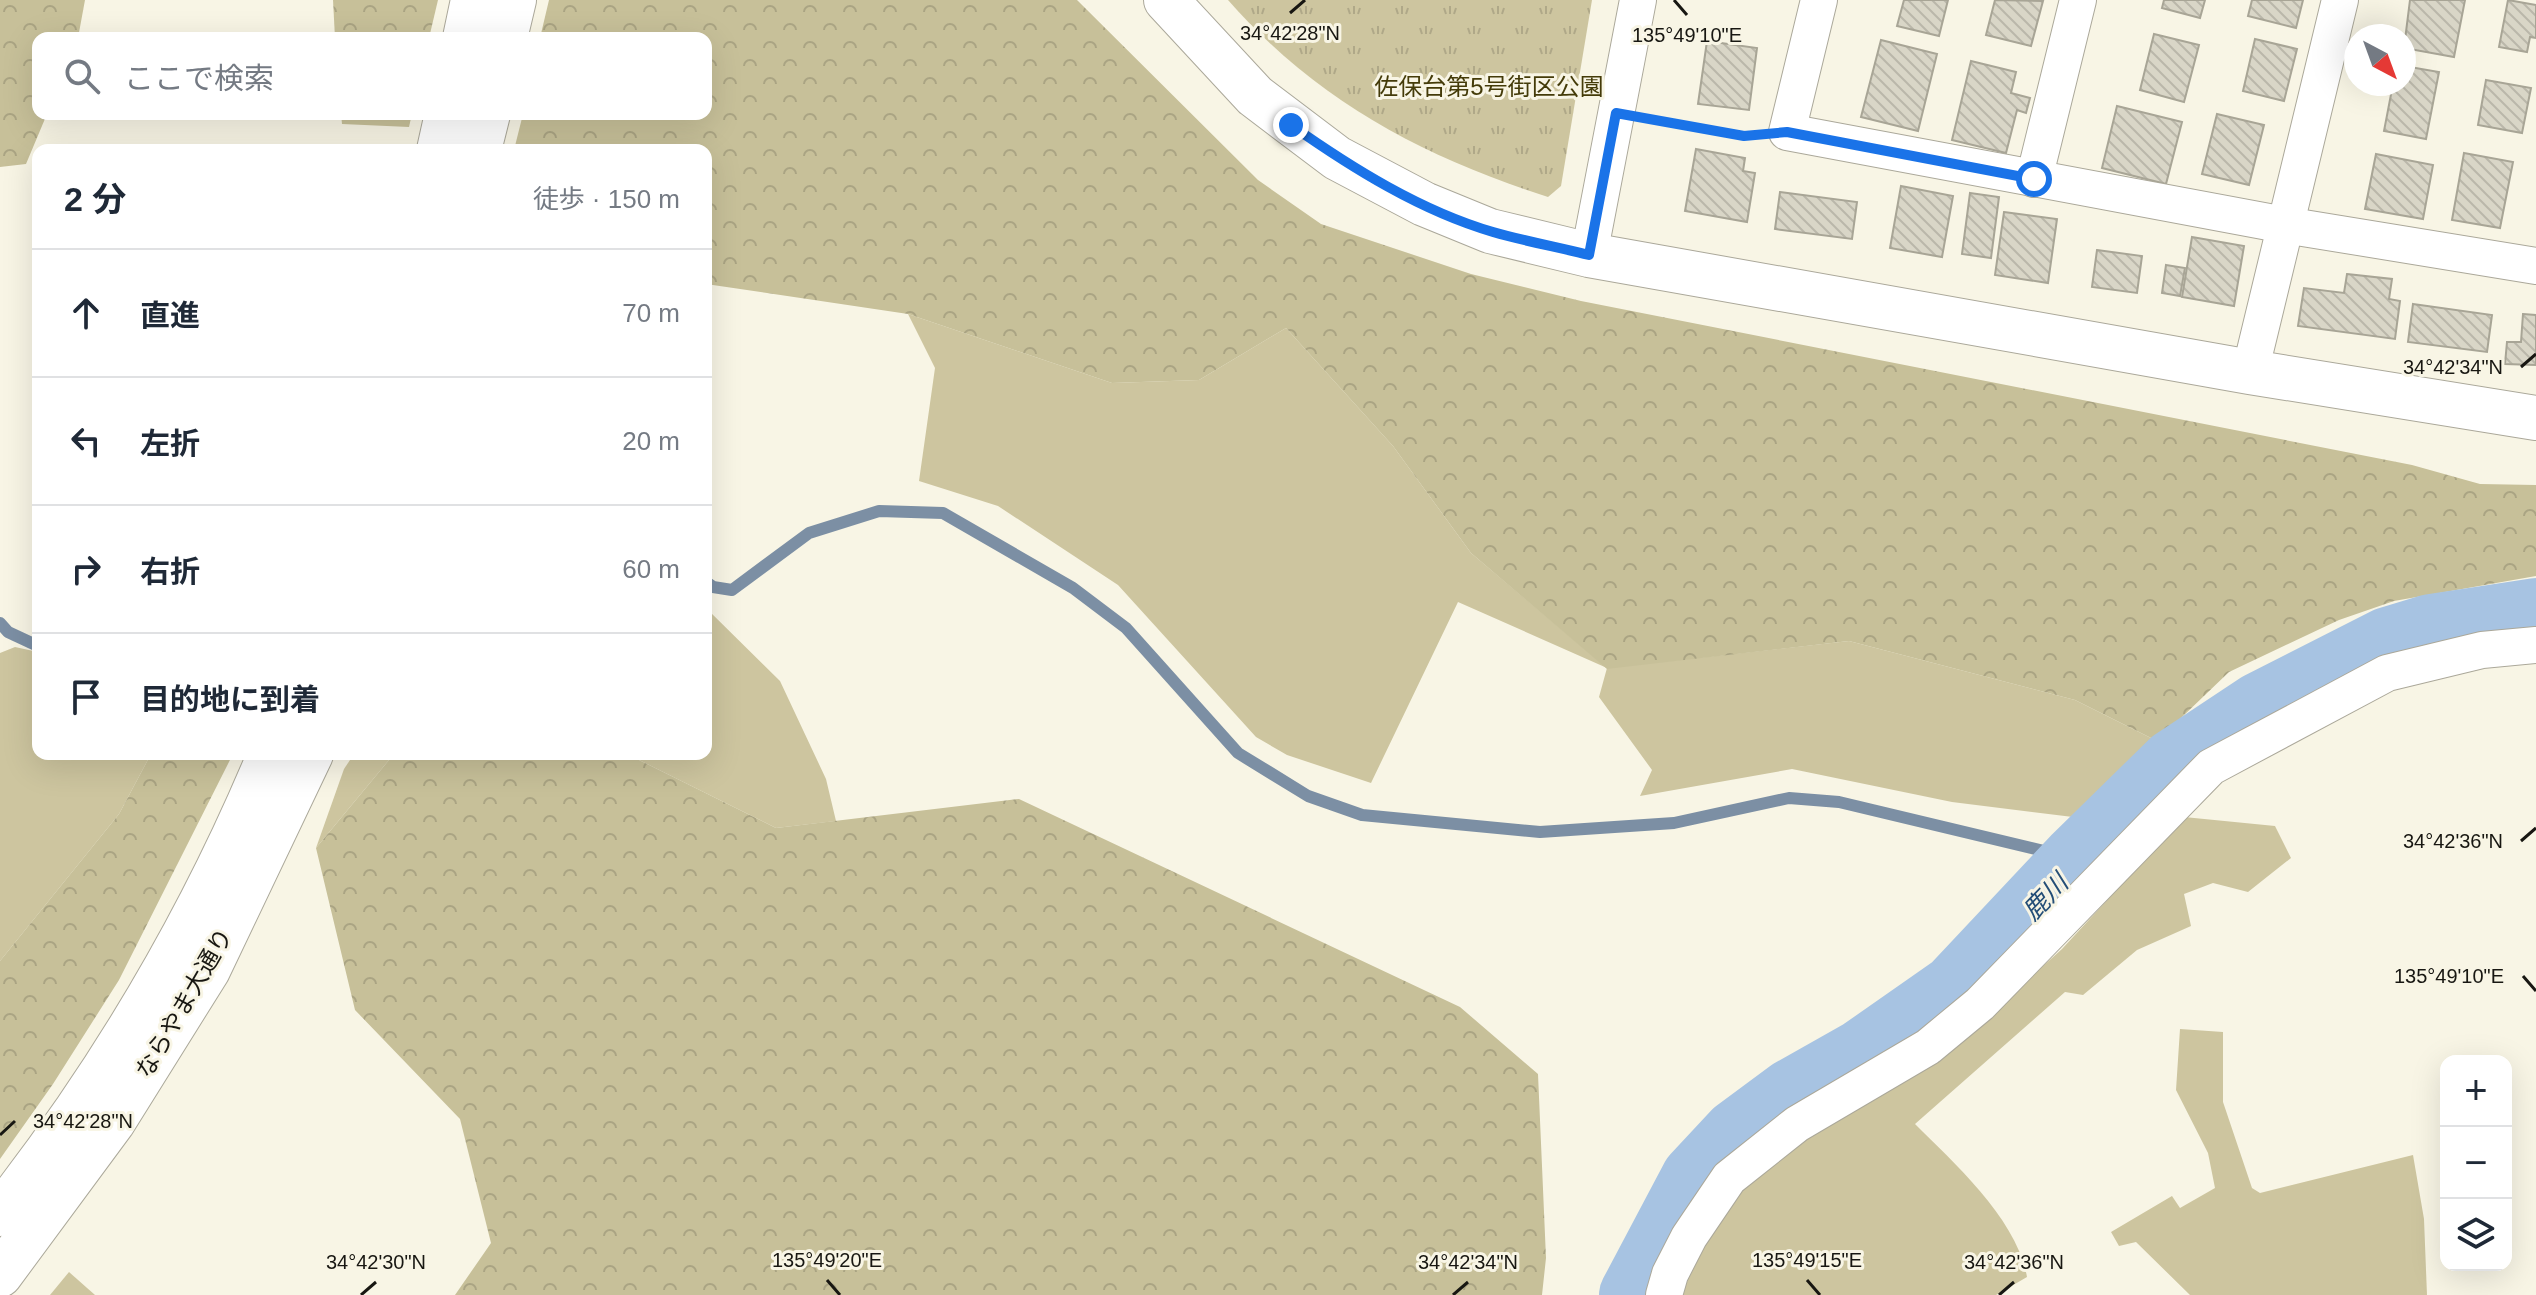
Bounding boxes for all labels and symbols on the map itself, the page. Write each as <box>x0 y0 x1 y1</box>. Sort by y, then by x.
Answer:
text: 34°42'28"N <box>1240 22 1340 44</box>
text: 135°49'10"E <box>1632 24 1742 46</box>
north arrow <box>2344 24 2416 96</box>
park label: 佐保台第5号街区公園 <box>1374 73 1604 100</box>
route end <box>1273 107 1309 143</box>
route start <box>2016 161 2052 197</box>
text: 34°42'34"N <box>2403 356 2503 378</box>
text: 34°42'36"N <box>2403 830 2503 852</box>
water label: 鹿川 <box>2016 866 2076 926</box>
street label: ならやま大通り <box>130 924 238 1082</box>
text: 135°49'10"E <box>2394 965 2504 987</box>
text: 34°42'28"N <box>33 1110 133 1132</box>
text: 135°49'20"E <box>772 1249 882 1271</box>
text: 135°49'15"E <box>1752 1249 1862 1271</box>
text: 34°42'30"N <box>326 1251 426 1273</box>
text: 34°42'34"N <box>1418 1251 1518 1273</box>
text: 34°42'36"N <box>1964 1251 2064 1273</box>

